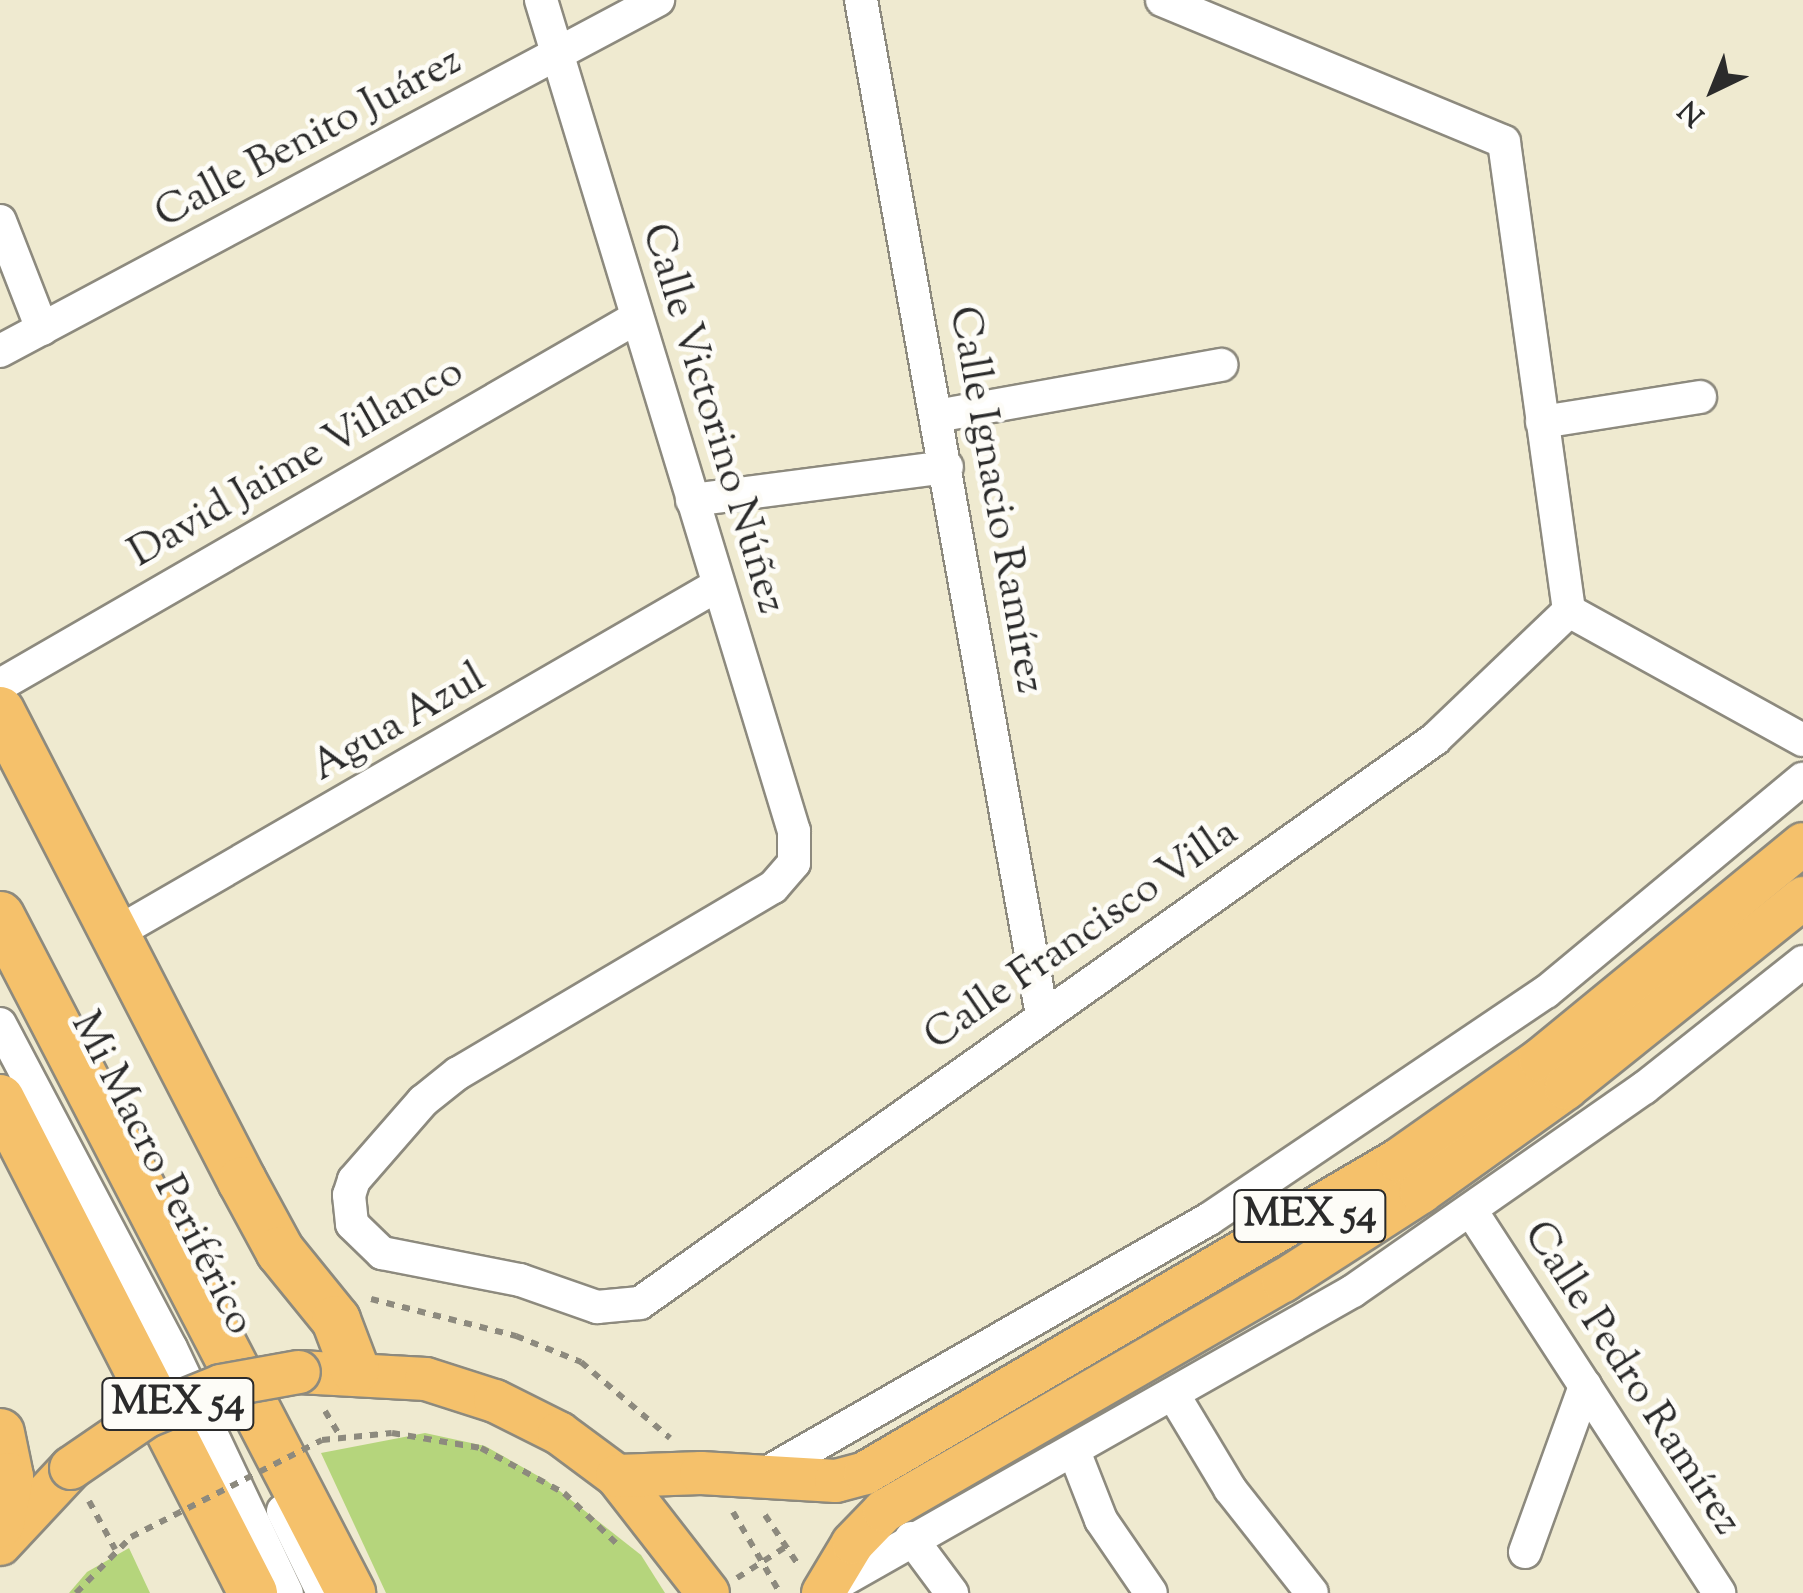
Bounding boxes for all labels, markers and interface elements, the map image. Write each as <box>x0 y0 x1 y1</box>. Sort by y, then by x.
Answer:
street label: Calle Benito Juárez <box>147 37 471 241</box>
north arrow <box>1663 40 1763 140</box>
text: N <box>1671 90 1714 134</box>
street label: Calle Victorino Núñez <box>629 218 795 620</box>
street label: Calle Ignacio Ramírez <box>936 303 1054 697</box>
street label: David Jaime Villanco <box>121 348 473 580</box>
street label: Agua Azul <box>303 654 495 794</box>
street label: Calle Francisco Villa <box>916 809 1248 1063</box>
street label: Mi Macro Periférico <box>58 1004 264 1344</box>
road number: MEX 54 <box>1232 1181 1388 1251</box>
street label: Calle Pedro Ramírez <box>1511 1213 1751 1545</box>
road number: MEX 54 <box>100 1369 256 1439</box>

